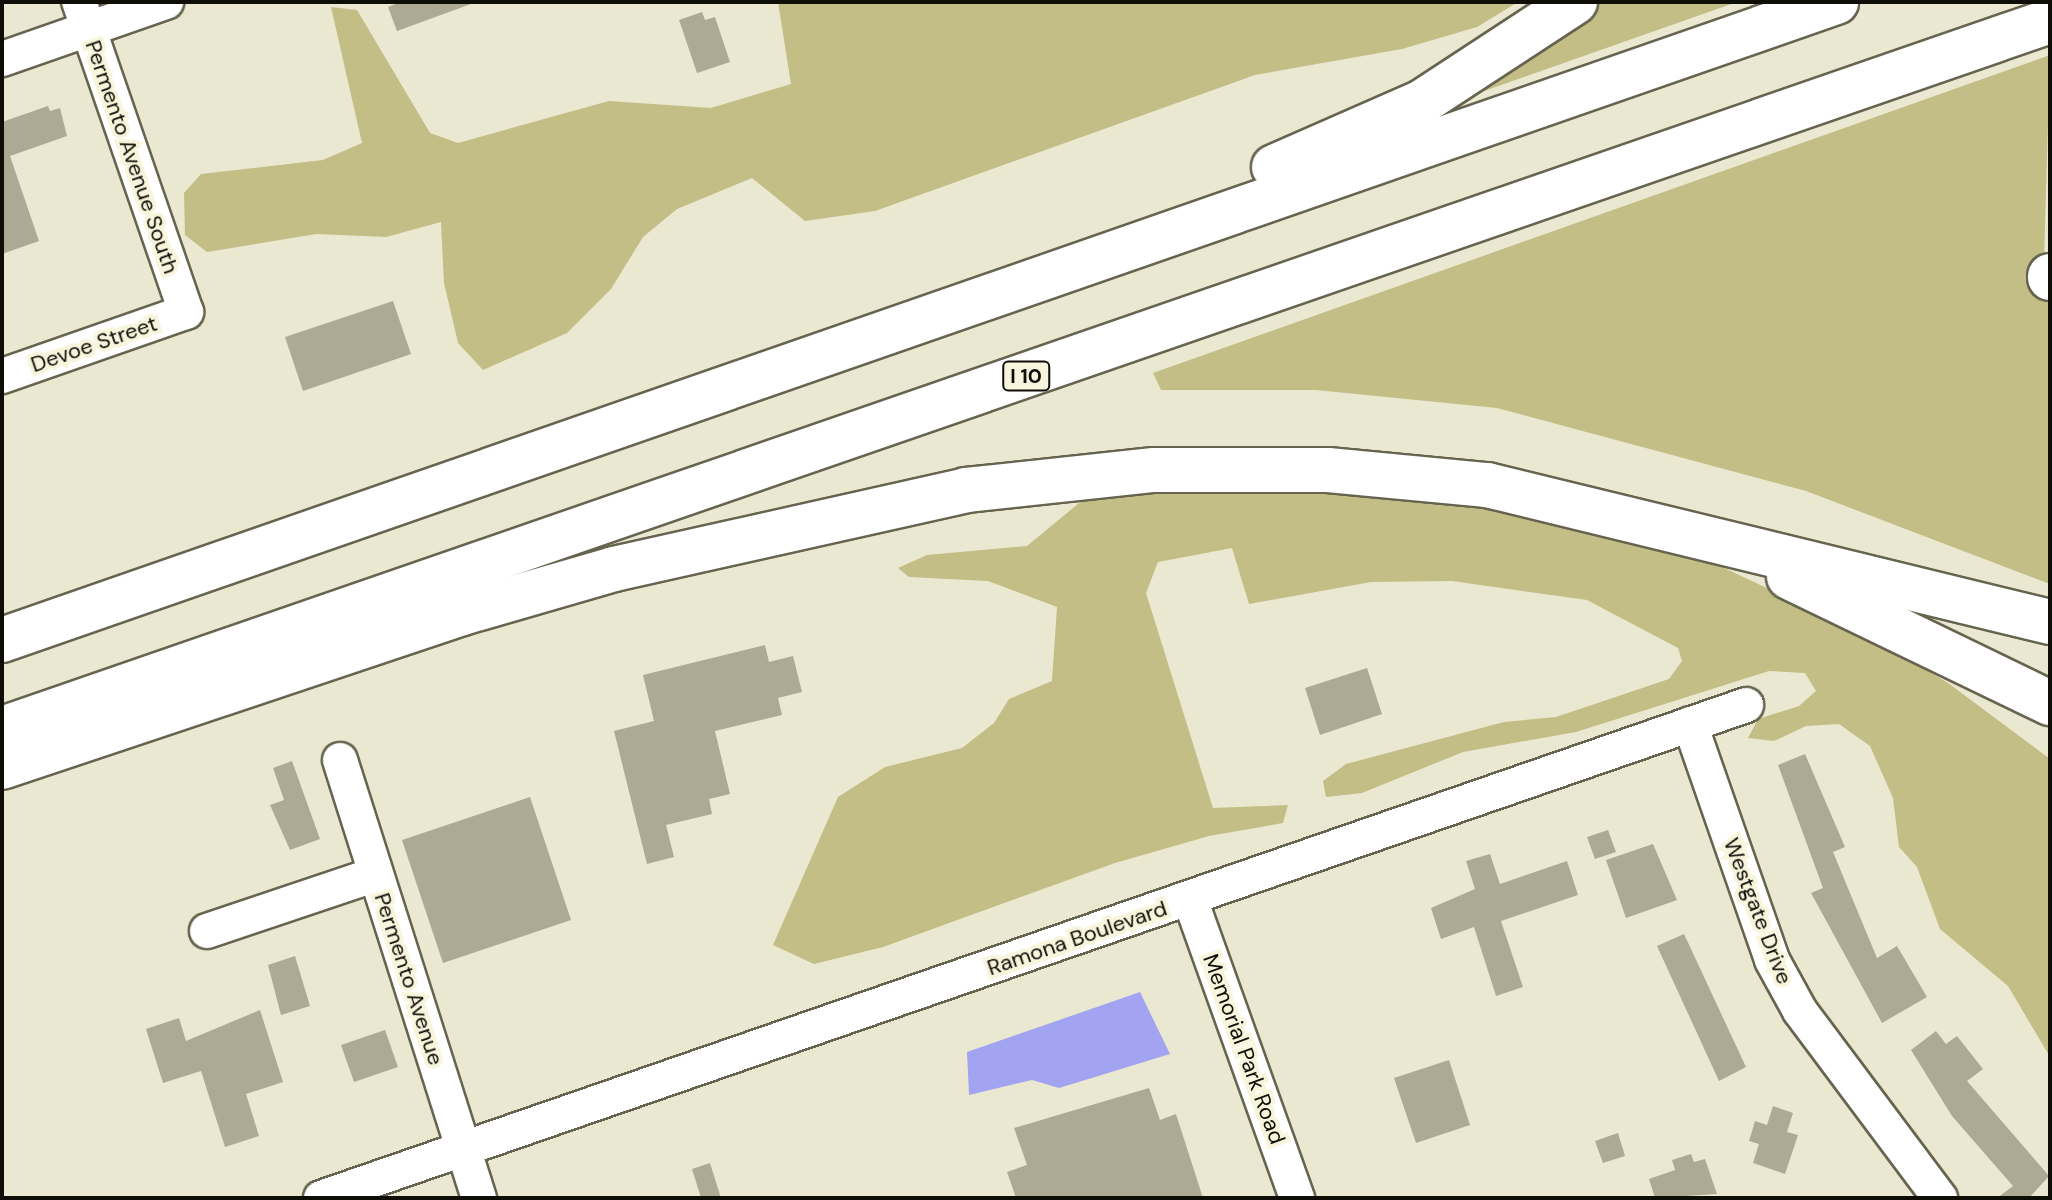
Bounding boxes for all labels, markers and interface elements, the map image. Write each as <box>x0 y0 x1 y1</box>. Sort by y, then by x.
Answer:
street label: Permento Avenue South <box>80 37 184 277</box>
street label: Devoe Street <box>27 310 161 378</box>
road number: I 10 <box>1002 360 1050 392</box>
street label: Westgate Drive <box>1718 834 1798 988</box>
street label: Permento Avenue <box>369 890 449 1068</box>
street label: Ramona Boulevard <box>984 895 1170 981</box>
street label: Memorial Park Road <box>1197 950 1291 1148</box>

